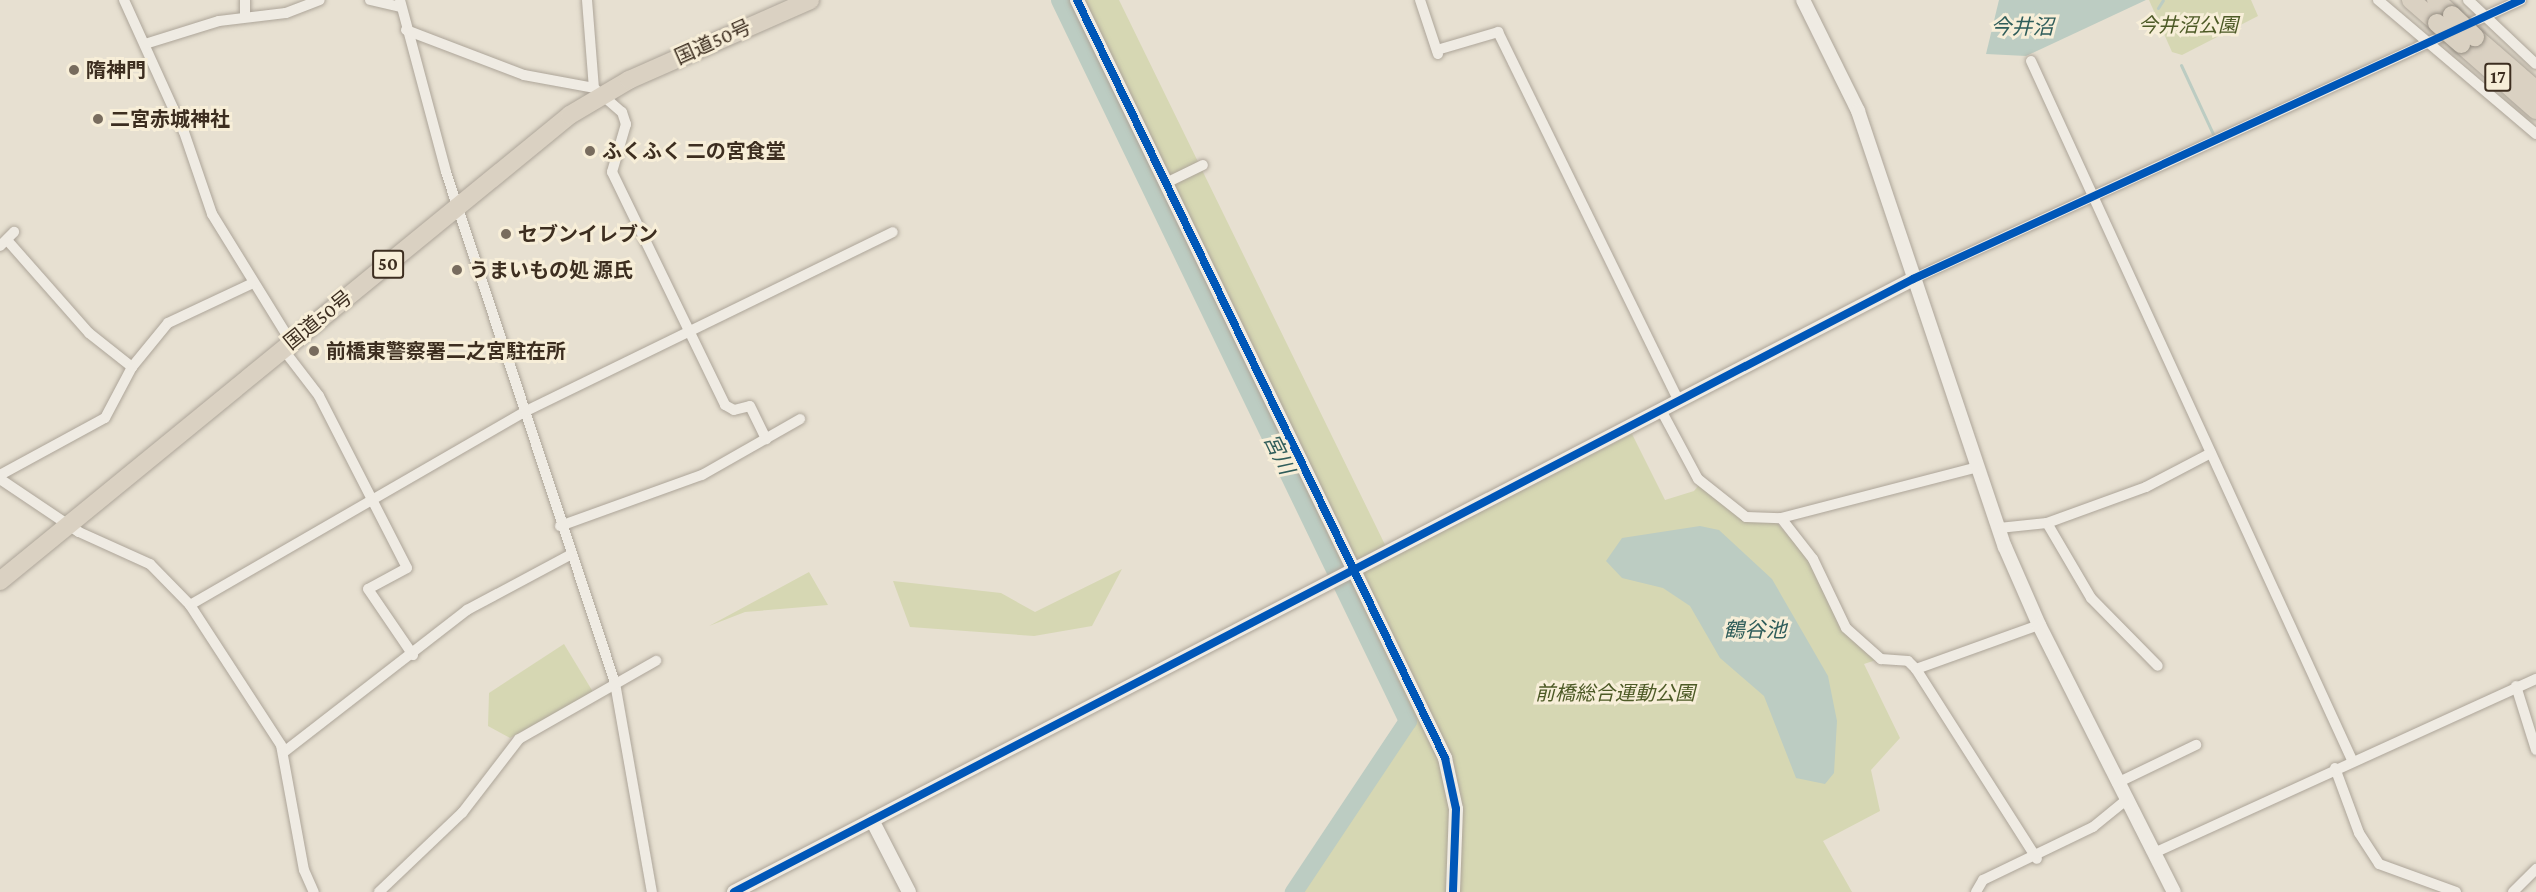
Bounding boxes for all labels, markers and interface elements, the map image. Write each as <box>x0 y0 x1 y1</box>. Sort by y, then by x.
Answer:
park label: 今井沼公園 <box>2138 13 2238 37</box>
water label: 今井沼 <box>1991 14 2053 40</box>
street label: 国道50号 <box>671 15 755 69</box>
place label: 隋神門 <box>86 58 146 82</box>
road number: 17 <box>2483 62 2513 92</box>
marker: 隋神門 <box>67 63 81 77</box>
place label: 二宮赤城神社 <box>110 107 230 131</box>
marker: 二宮赤城神社 <box>91 112 105 126</box>
place label: ふくふく 二の宮食堂 <box>602 139 786 163</box>
marker: ふくふく 二の宮食堂 <box>583 144 597 158</box>
place label: セブンイレブン <box>518 222 658 246</box>
marker: セブンイレブン <box>499 227 513 241</box>
road number: 50 <box>372 249 404 279</box>
place label: うまいもの処 源氏 <box>469 258 633 282</box>
marker: うまいもの処 源氏 <box>450 263 464 277</box>
street label: 国道50号 <box>279 285 357 355</box>
place label: 前橋東警察署二之宮駐在所 <box>326 339 566 363</box>
marker: 前橋東警察署二之宮駐在所 <box>307 344 321 358</box>
water label: 宮川 <box>1258 430 1300 478</box>
water label: 鶴谷池 <box>1724 617 1786 643</box>
park label: 前橋総合運動公園 <box>1535 681 1695 705</box>

